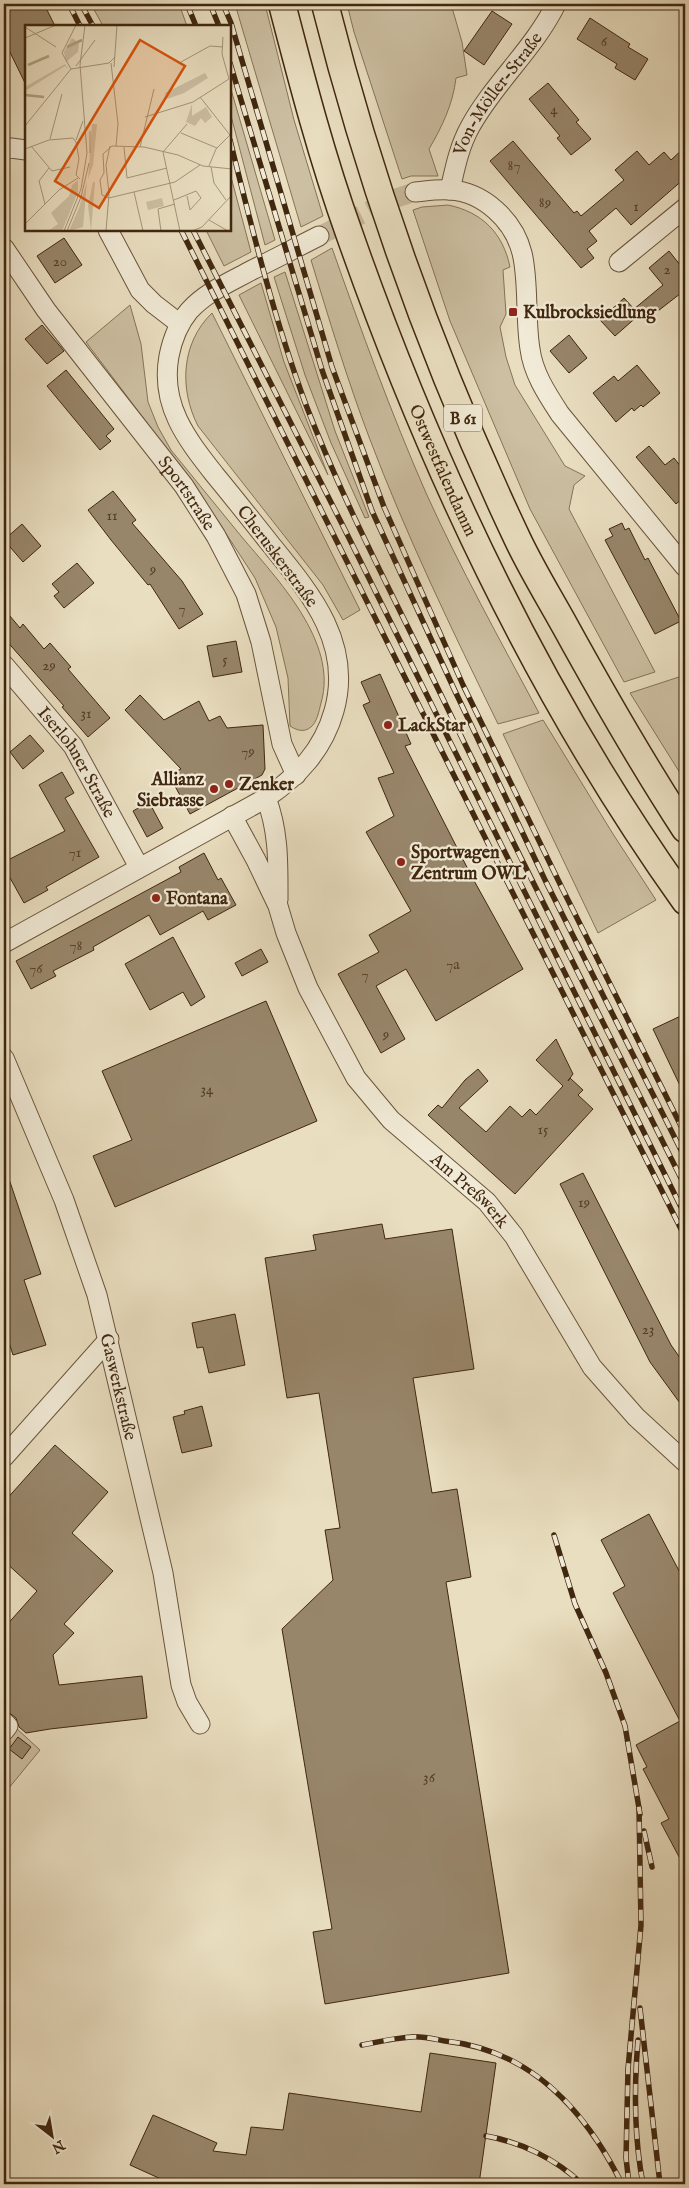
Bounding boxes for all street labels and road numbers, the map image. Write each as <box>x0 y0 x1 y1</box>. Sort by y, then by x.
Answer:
street label: Von-Möller-Straße <box>449 28 549 160</box>
street label: Ostwestfalendamm <box>403 401 481 541</box>
road number: B 61 <box>444 404 482 432</box>
street label: Sportstraße <box>152 452 220 535</box>
street label: Cheruskerstraße <box>231 501 323 612</box>
street label: Iserlohner Straße <box>31 702 120 822</box>
street label: Am Preßwerk <box>424 1148 514 1234</box>
street label: Gaswerkstraße <box>94 1331 141 1443</box>

